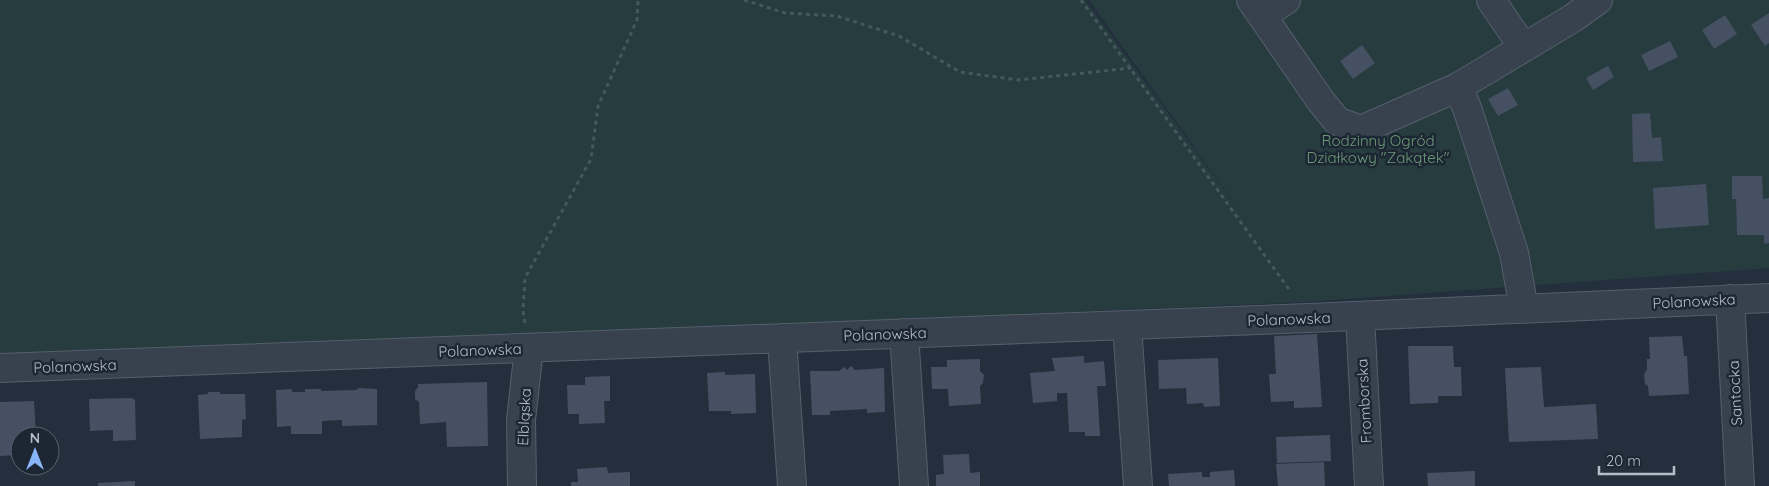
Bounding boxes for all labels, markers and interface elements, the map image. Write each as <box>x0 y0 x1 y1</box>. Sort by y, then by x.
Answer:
park label: Rodzinny Ogród Działkowy "Zakątek" <box>1306 131 1450 167</box>
street label: Polanowska <box>1652 289 1736 313</box>
street label: Polanowska <box>1247 308 1331 330</box>
street label: Polanowska <box>843 323 927 345</box>
street label: Polanowska <box>438 339 522 361</box>
street label: Polanowska <box>33 355 117 377</box>
street label: Fromborska <box>1352 358 1376 444</box>
street label: Santocka <box>1724 360 1746 426</box>
street label: Elbląska <box>513 388 535 446</box>
north arrow <box>10 426 60 476</box>
text: N <box>30 429 40 447</box>
scale bar <box>1599 444 1674 476</box>
text: 20 m <box>1606 451 1641 470</box>

